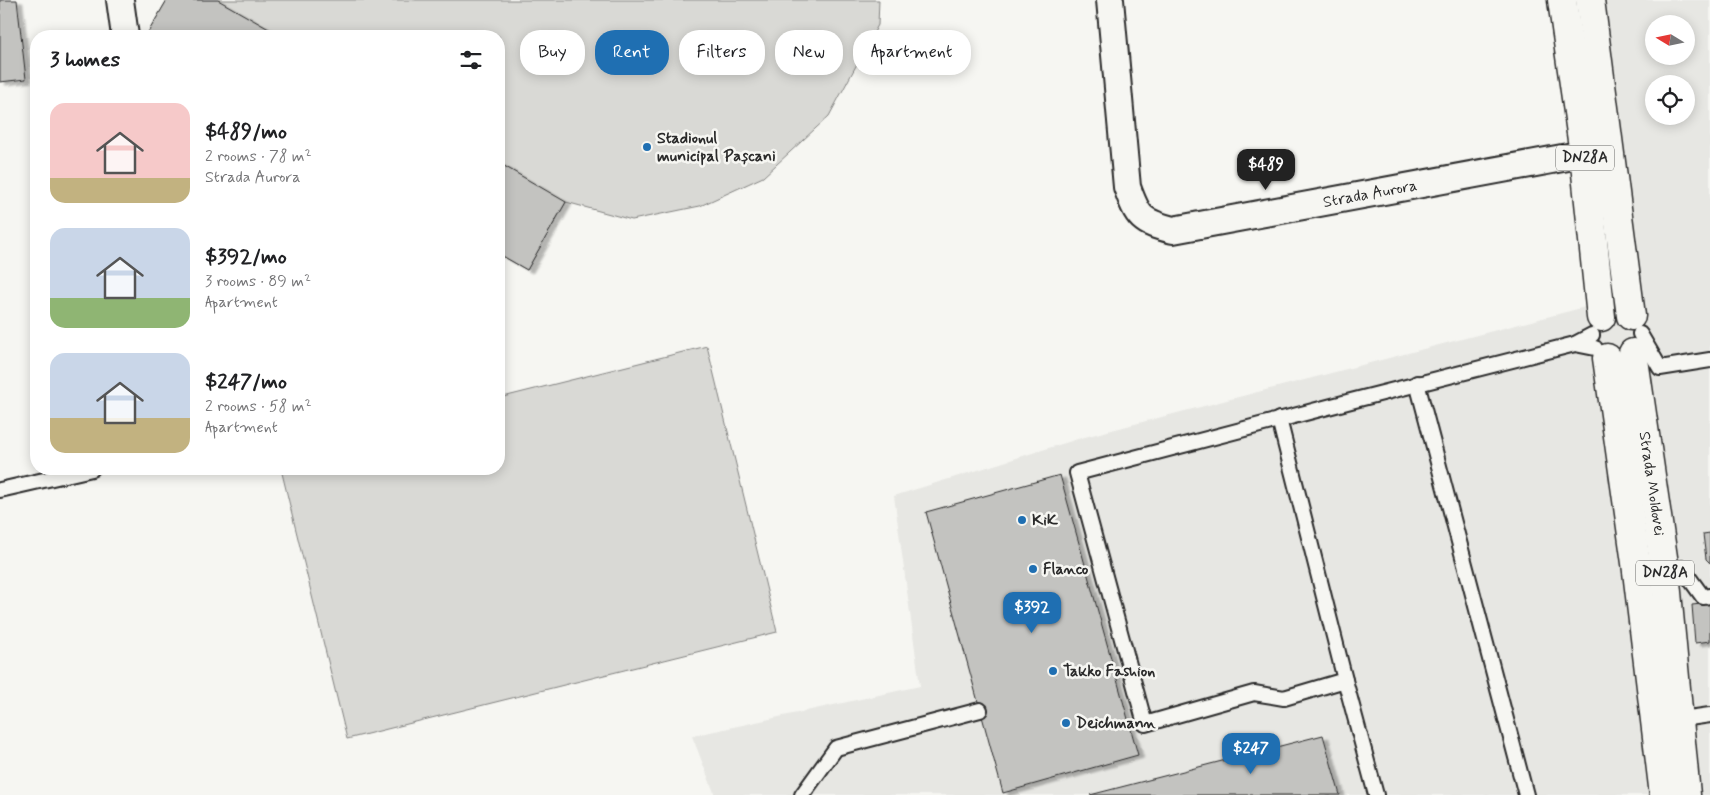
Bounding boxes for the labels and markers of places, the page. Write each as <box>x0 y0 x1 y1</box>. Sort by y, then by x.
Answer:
place label: Stadionul municipal Pașcani <box>657 128 776 167</box>
marker: Stadionul municipal Pașcani <box>641 141 653 153</box>
pin: $489 <box>1236 148 1296 191</box>
place label: KiK <box>1032 510 1058 531</box>
marker: KiK <box>1016 514 1028 526</box>
place label: Flanco <box>1043 559 1089 580</box>
marker: Flanco <box>1027 563 1039 575</box>
pin: $392 <box>1002 592 1062 634</box>
place label: Takko Fashion <box>1063 661 1155 682</box>
marker: Takko Fashion <box>1047 665 1059 677</box>
place label: Deichmann <box>1076 713 1156 734</box>
marker: Deichmann <box>1060 717 1072 729</box>
pin: $247 <box>1221 732 1281 775</box>

